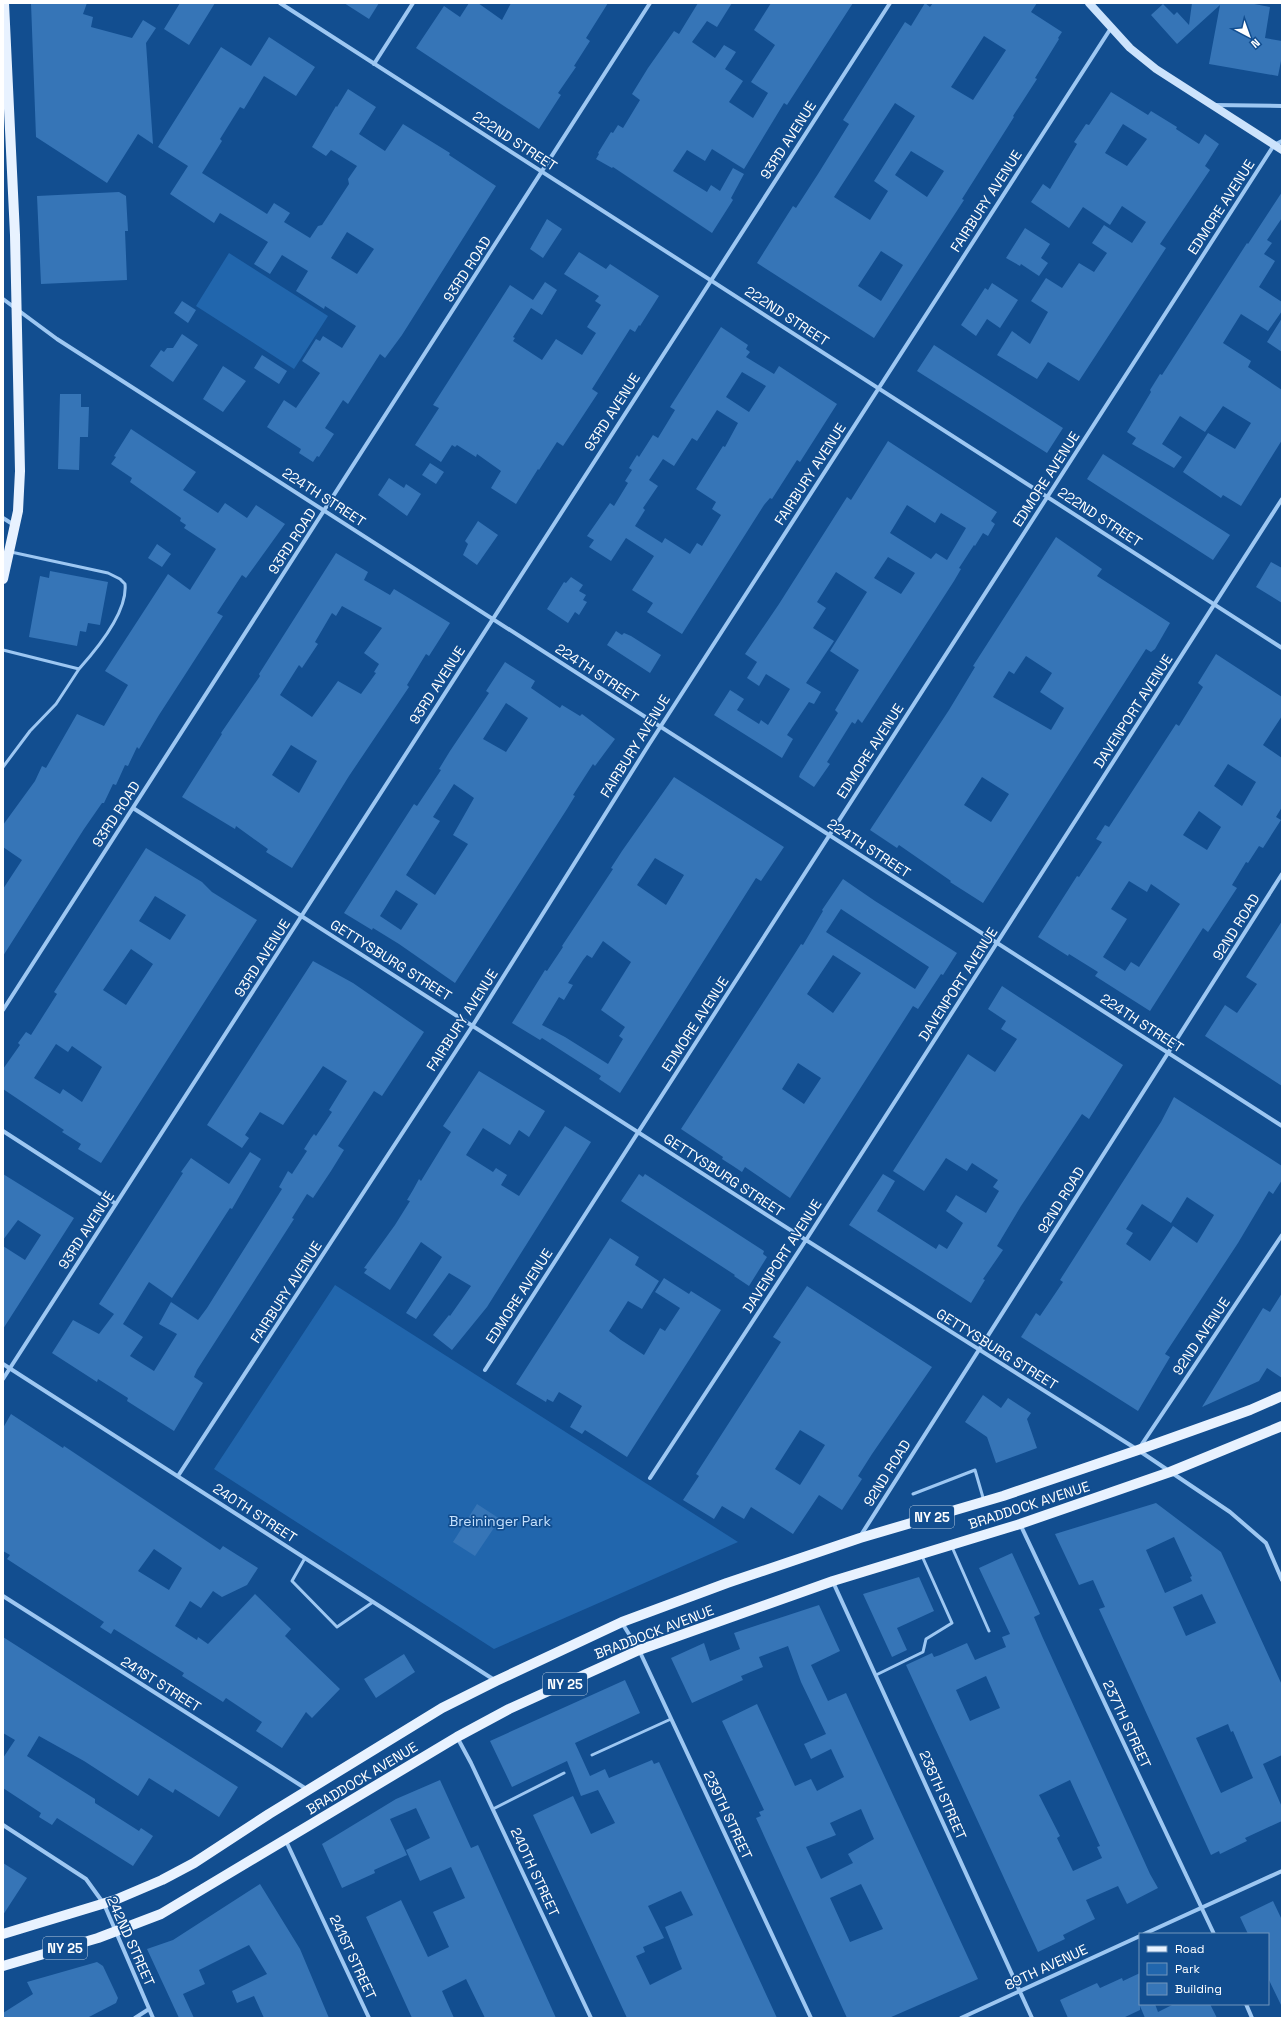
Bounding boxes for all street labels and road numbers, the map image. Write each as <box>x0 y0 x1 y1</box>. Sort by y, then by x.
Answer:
street label: 93RD AVENUE <box>756 97 820 183</box>
street label: 222ND STREET <box>470 107 560 175</box>
street label: FAIRBURY AVENUE <box>946 146 1026 255</box>
street label: EDMORE AVENUE <box>1184 156 1259 258</box>
street label: 93RD ROAD <box>439 233 495 305</box>
street label: 222ND STREET <box>742 282 832 350</box>
street label: 93RD AVENUE <box>580 369 644 455</box>
street label: FAIRBURY AVENUE <box>770 419 850 528</box>
street label: EDMORE AVENUE <box>1009 428 1084 530</box>
street label: 224TH STREET <box>279 463 369 531</box>
street label: 222ND STREET <box>1055 483 1145 551</box>
street label: 93RD ROAD <box>264 505 320 577</box>
street label: 224TH STREET <box>552 639 642 707</box>
street label: 93RD AVENUE <box>405 642 469 728</box>
street label: DAVENPORT AVENUE <box>1090 651 1177 771</box>
street label: FAIRBURY AVENUE <box>596 691 674 801</box>
street label: EDMORE AVENUE <box>833 700 908 802</box>
street label: 93RD ROAD <box>88 778 144 850</box>
street label: 224TH STREET <box>824 814 914 882</box>
street label: 92ND ROAD <box>1208 890 1264 964</box>
street label: 93RD AVENUE <box>230 915 294 1001</box>
street label: GETTYSBURG STREET <box>327 915 455 1005</box>
street label: DAVENPORT AVENUE <box>915 924 1002 1044</box>
street label: FAIRBURY AVENUE <box>422 965 502 1074</box>
street label: EDMORE AVENUE <box>658 973 733 1075</box>
street label: 224TH STREET <box>1097 989 1187 1057</box>
street label: GETTYSBURG STREET <box>660 1129 788 1221</box>
street label: 92ND ROAD <box>1033 1163 1089 1237</box>
street label: 93RD AVENUE <box>54 1187 118 1273</box>
street label: DAVENPORT AVENUE <box>739 1196 826 1316</box>
street label: FAIRBURY AVENUE <box>246 1237 326 1346</box>
street label: EDMORE AVENUE <box>482 1245 557 1347</box>
street label: 92ND AVENUE <box>1168 1294 1234 1378</box>
street label: GETTYSBURG STREET <box>933 1304 1061 1394</box>
street label: 92ND ROAD <box>859 1436 915 1510</box>
street label: BRADDOCK AVENUE <box>966 1477 1092 1533</box>
street label: 240TH STREET <box>210 1479 300 1547</box>
road number: NY 25 <box>910 1506 954 1528</box>
street label: BRADDOCK AVENUE <box>592 1601 716 1663</box>
street label: 241ST STREET <box>118 1652 204 1716</box>
road number: NY 25 <box>543 1673 587 1695</box>
street label: 237TH STREET <box>1099 1677 1155 1771</box>
street label: BRADDOCK AVENUE <box>303 1738 421 1818</box>
street label: 238TH STREET <box>915 1748 971 1842</box>
street label: 239TH STREET <box>700 1768 756 1862</box>
street label: 240TH STREET <box>507 1825 563 1919</box>
street label: 242ND STREET <box>103 1893 159 1989</box>
street label: 241ST STREET <box>326 1912 380 2002</box>
road number: NY 25 <box>43 1937 87 1959</box>
street label: 89TH AVENUE <box>1002 1940 1090 1994</box>

